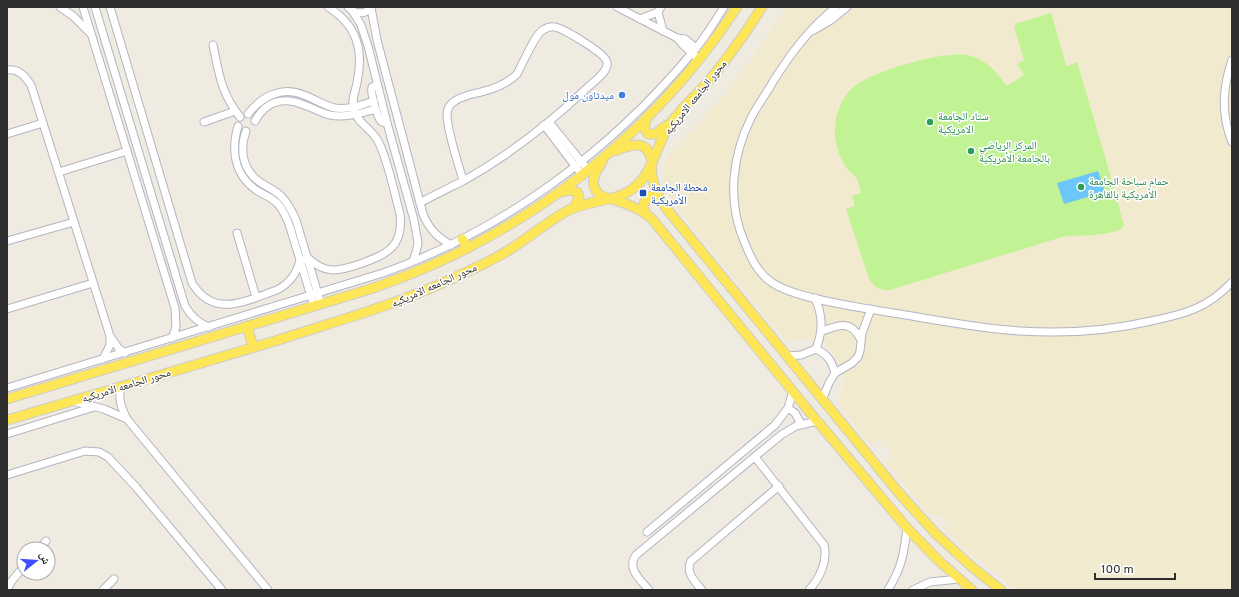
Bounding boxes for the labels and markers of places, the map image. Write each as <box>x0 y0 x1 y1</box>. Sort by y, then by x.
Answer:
place label: ميدتاون مول <box>562 89 614 103</box>
marker: ميدتاون مول <box>617 90 627 100</box>
place label: ستاد الجامعة الامريكية <box>938 110 989 137</box>
marker: ستاد الجامعة الامريكية <box>925 117 935 127</box>
place label: المركز الرياضي بالجامعة الأمريكية <box>979 139 1050 166</box>
marker: المركز الرياضي بالجامعة الأمريكية <box>966 146 976 156</box>
place label: حمام سباحة الجامعة الأمريكية بالقاهرة <box>1089 175 1169 202</box>
place label: محطة الجامعة الأمريكية <box>651 181 707 208</box>
marker: حمام سباحة الجامعة الأمريكية بالقاهرة <box>1076 182 1086 192</box>
marker: محطة الجامعة الأمريكية <box>638 188 648 198</box>

